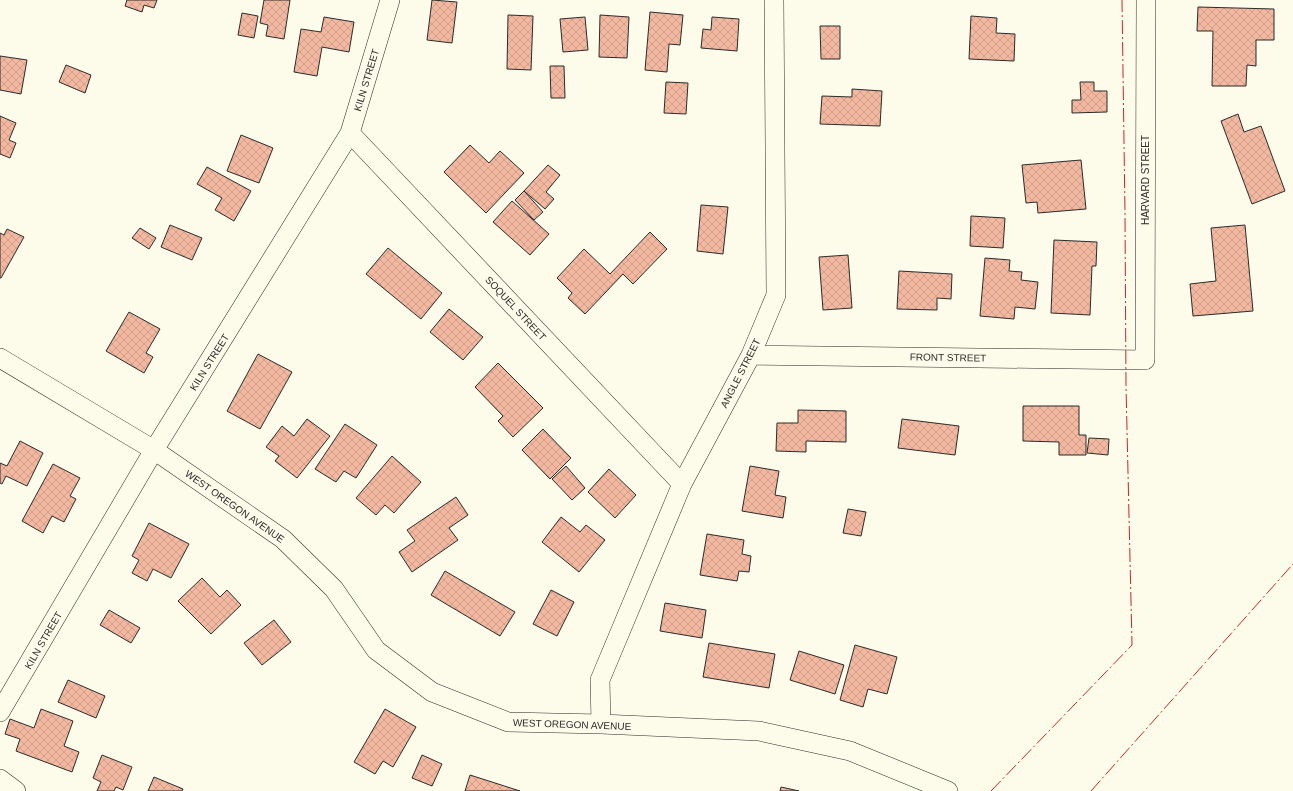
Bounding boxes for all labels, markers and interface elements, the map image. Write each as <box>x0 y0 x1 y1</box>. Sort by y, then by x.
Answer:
street label: KILN STREET <box>352 48 381 113</box>
street label: HARVARD STREET <box>1140 135 1151 225</box>
street label: SOQUEL STREET <box>483 274 548 343</box>
street label: KILN STREET <box>188 332 231 393</box>
street label: ANGLE STREET <box>718 337 763 410</box>
street label: FRONT STREET <box>910 351 986 364</box>
street label: WEST OREGON AVENUE <box>183 468 287 545</box>
street label: KILN STREET <box>23 610 64 671</box>
street label: WEST OREGON AVENUE <box>513 717 632 732</box>

